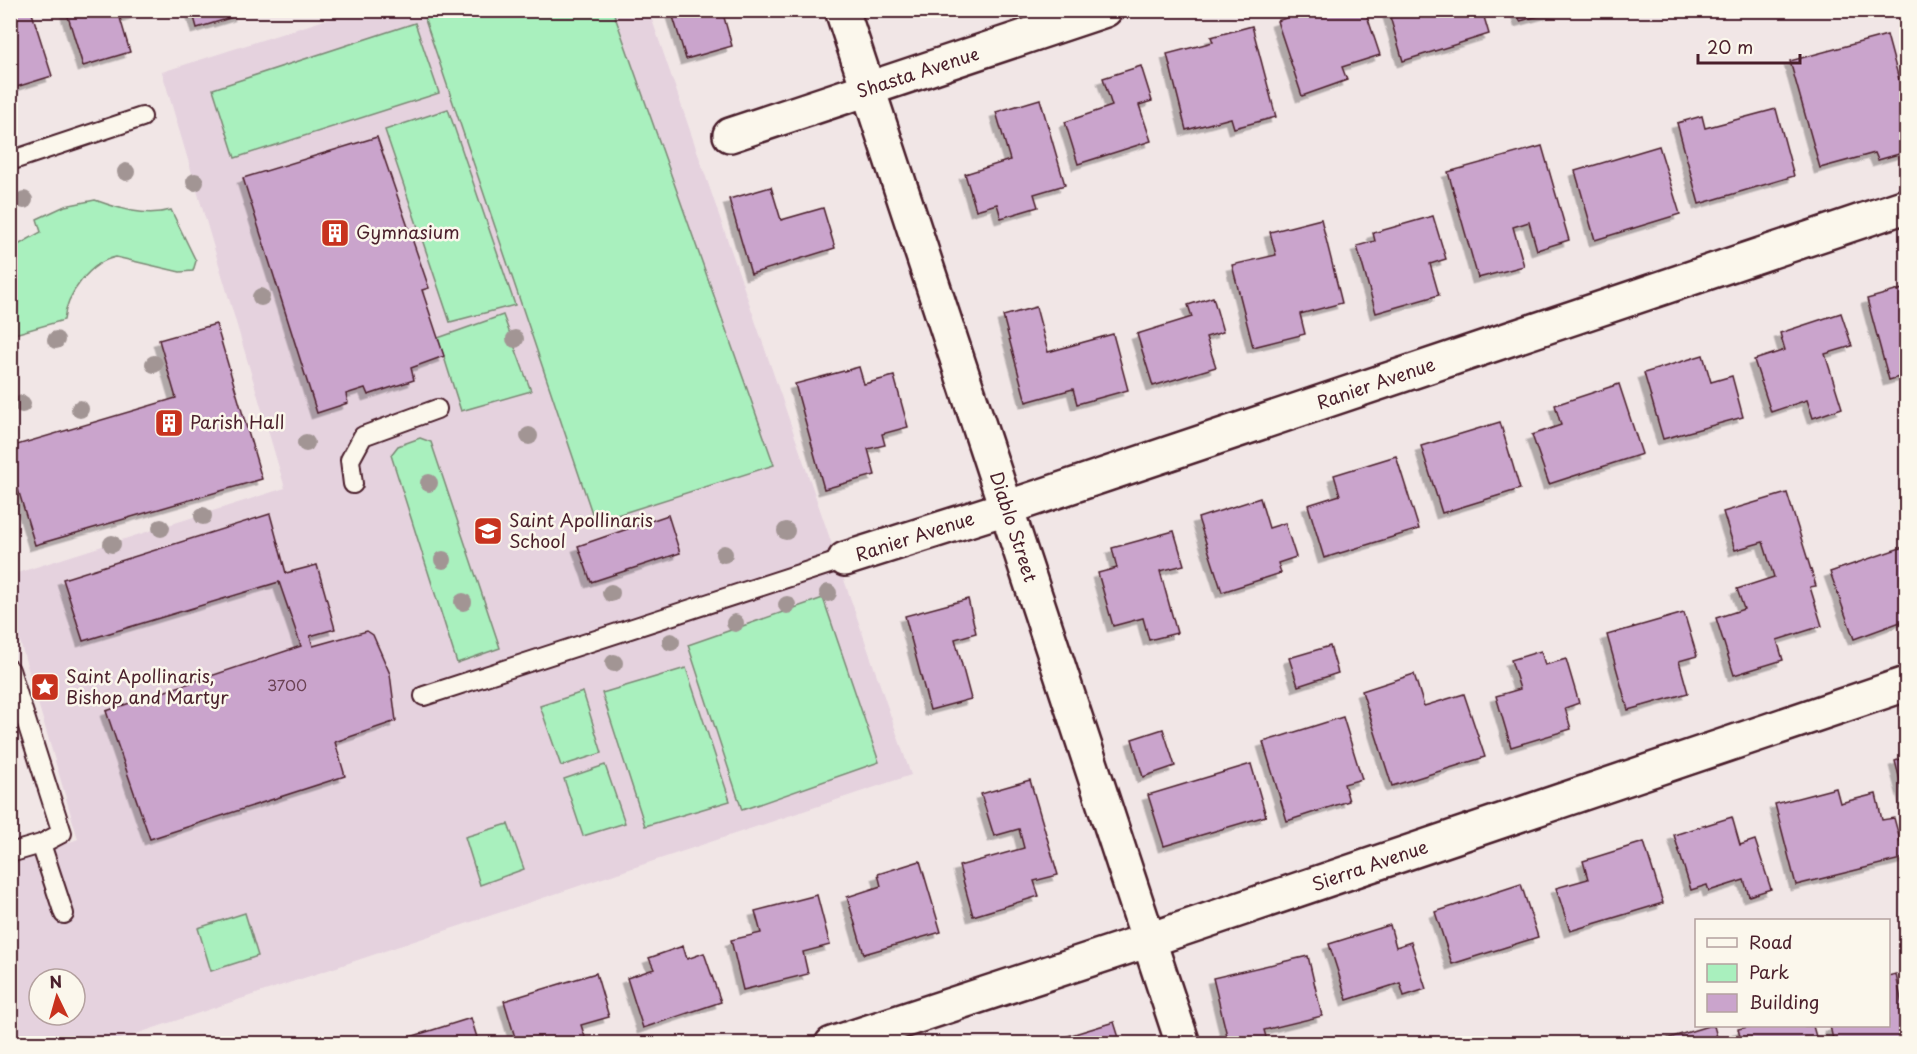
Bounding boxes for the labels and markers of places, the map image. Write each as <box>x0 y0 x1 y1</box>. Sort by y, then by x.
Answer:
building icon: Gymnasium <box>319 217 351 249</box>
place label: Gymnasium <box>356 218 460 245</box>
building icon: Parish Hall <box>153 407 185 439</box>
place label: Parish Hall <box>190 408 284 435</box>
place label: Saint Apollinaris School <box>509 506 653 554</box>
school or university icon: Saint Apollinaris School <box>472 515 504 547</box>
place label: Saint Apollinaris, Bishop and Martyr <box>66 662 229 710</box>
place icon: Saint Apollinaris, Bishop and Martyr <box>29 671 61 703</box>

